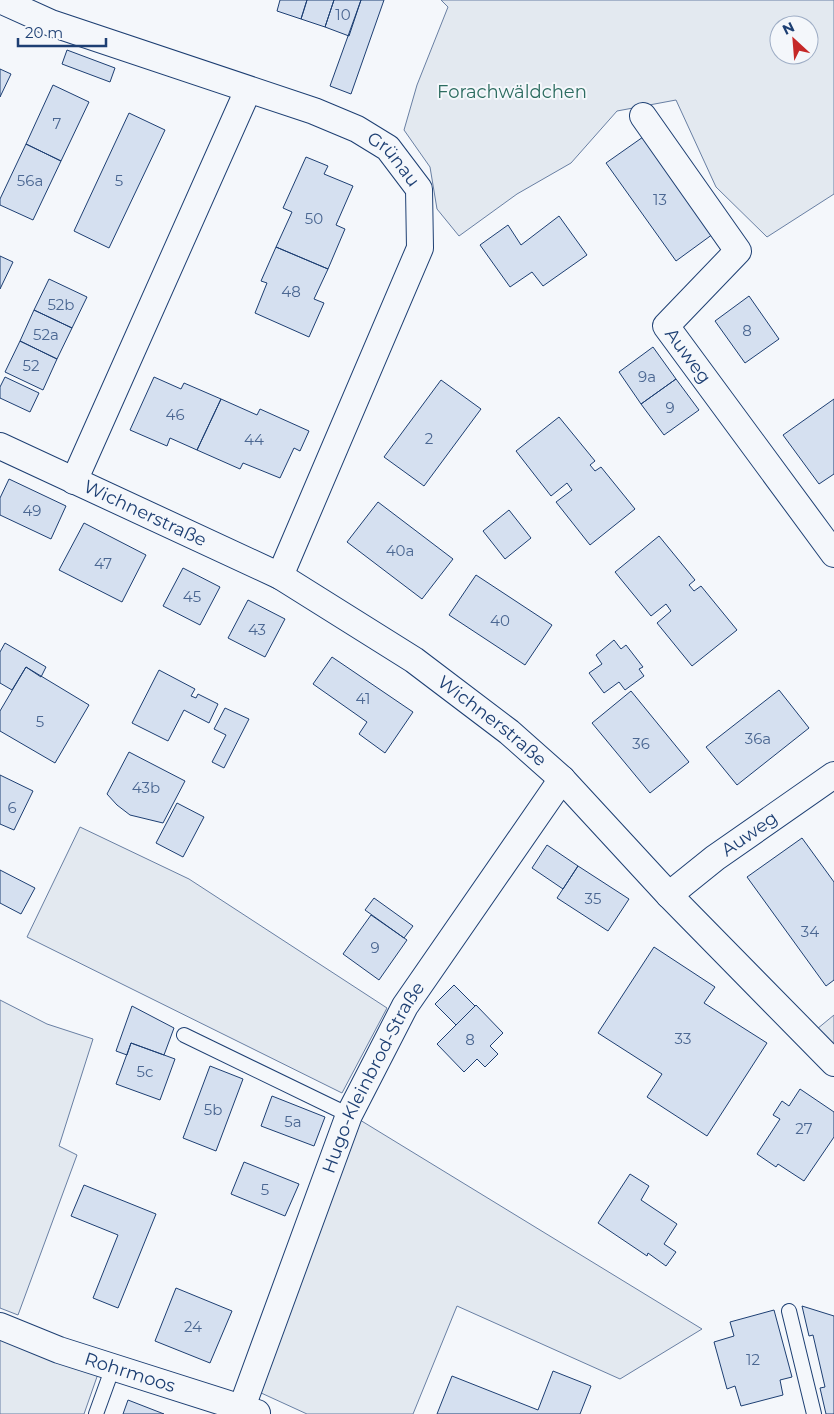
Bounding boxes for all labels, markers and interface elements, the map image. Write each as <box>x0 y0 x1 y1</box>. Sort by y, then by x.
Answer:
house number: 10 <box>335 5 351 24</box>
scale bar <box>18 15 105 47</box>
north arrow <box>769 15 819 65</box>
text: N <box>779 18 797 39</box>
text: 20 m <box>25 23 63 42</box>
park label: Forachwäldchen <box>437 81 587 103</box>
house number: 7 <box>53 114 62 133</box>
street label: Grünau <box>363 127 424 191</box>
house number: 56a <box>17 171 43 190</box>
house number: 5 <box>115 171 123 190</box>
house number: 13 <box>653 190 667 209</box>
house number: 50 <box>305 209 323 228</box>
house number: 48 <box>281 282 301 301</box>
house number: 52b <box>47 295 75 314</box>
house number: 8 <box>742 321 752 340</box>
street label: Auweg <box>660 324 716 388</box>
house number: 52a <box>33 325 59 344</box>
house number: 52 <box>23 356 39 375</box>
house number: 9a <box>638 367 656 386</box>
house number: 9 <box>665 398 675 417</box>
house number: 46 <box>165 405 185 424</box>
house number: 2 <box>425 429 433 448</box>
house number: 44 <box>244 430 264 449</box>
street label: Wichnerstraße <box>80 475 210 551</box>
house number: 49 <box>23 501 41 520</box>
house number: 40a <box>386 541 414 560</box>
house number: 47 <box>94 554 112 573</box>
house number: 45 <box>183 587 201 606</box>
house number: 40 <box>490 611 510 630</box>
house number: 43 <box>248 620 266 639</box>
street label: Wichnerstraße <box>433 671 551 771</box>
house number: 41 <box>356 689 370 708</box>
house number: 5 <box>36 712 44 731</box>
house number: 36a <box>745 729 771 748</box>
house number: 36 <box>632 734 650 753</box>
house number: 43b <box>132 778 160 797</box>
house number: 6 <box>7 798 17 817</box>
street label: Auweg <box>717 807 782 861</box>
house number: 35 <box>585 889 601 908</box>
house number: 34 <box>801 922 819 941</box>
house number: 9 <box>370 938 380 957</box>
street label: Hugo-Kleinbrod-Straße <box>318 978 429 1176</box>
house number: 33 <box>675 1029 691 1048</box>
house number: 8 <box>465 1030 475 1049</box>
house number: 5c <box>137 1062 153 1081</box>
house number: 5b <box>204 1100 222 1119</box>
house number: 5a <box>284 1112 302 1131</box>
house number: 27 <box>795 1119 813 1138</box>
house number: 5 <box>261 1180 269 1199</box>
house number: 24 <box>184 1317 202 1336</box>
street label: Rohrmoos <box>82 1348 178 1397</box>
house number: 12 <box>746 1350 760 1369</box>

